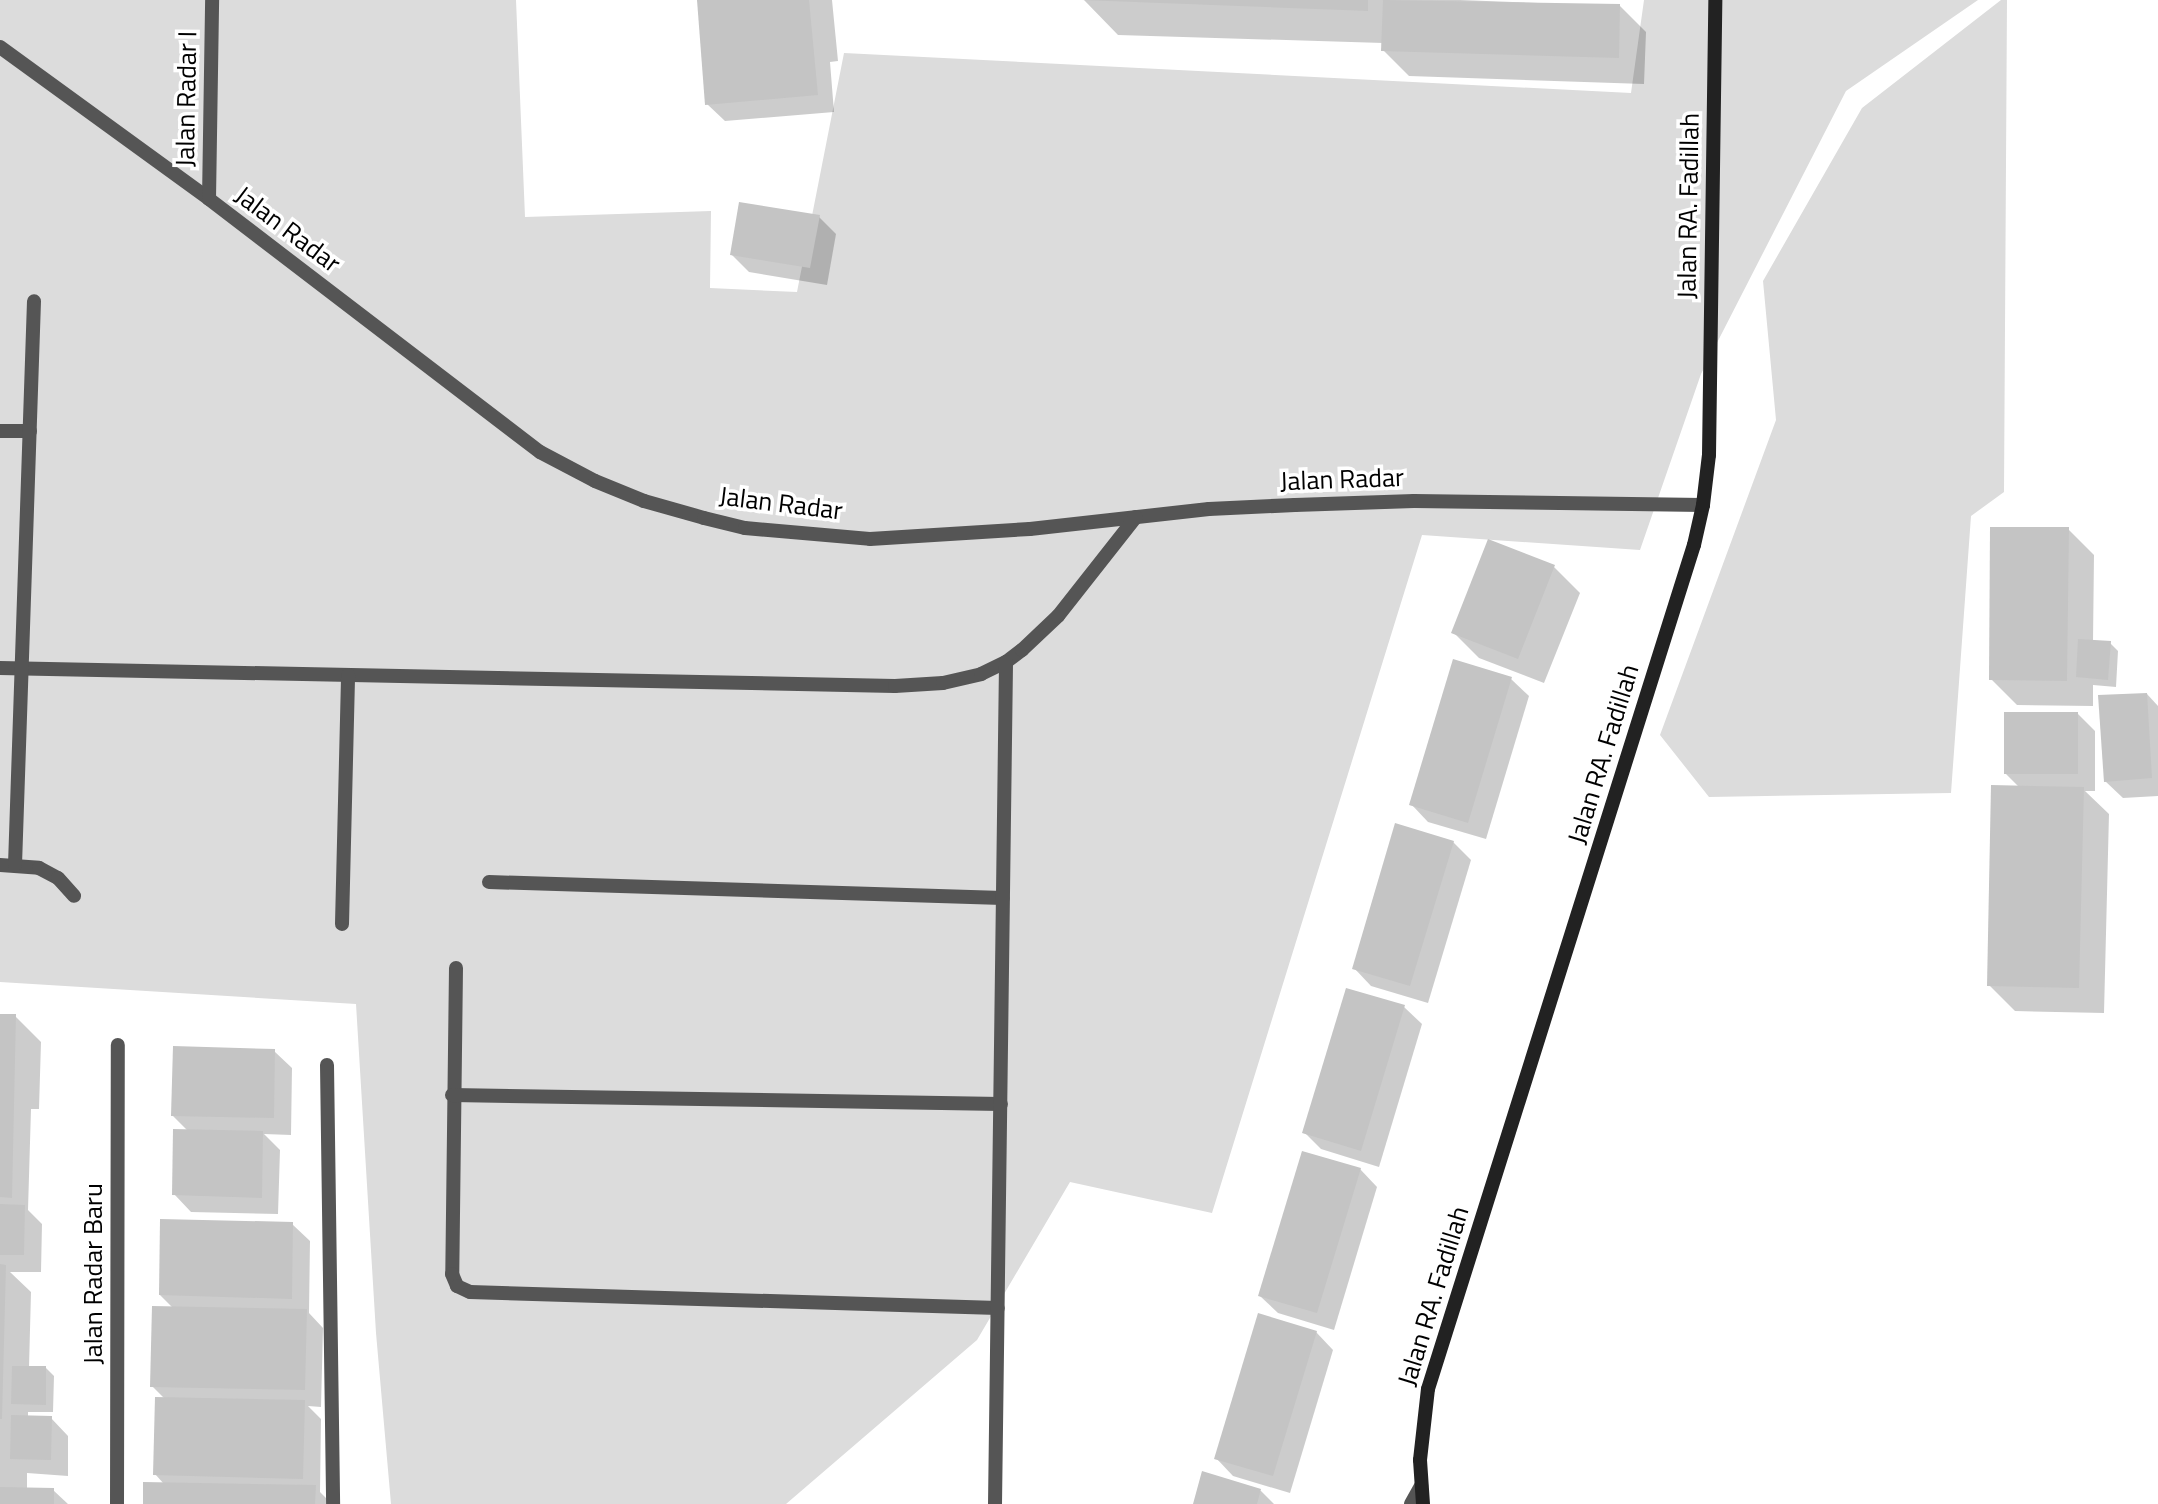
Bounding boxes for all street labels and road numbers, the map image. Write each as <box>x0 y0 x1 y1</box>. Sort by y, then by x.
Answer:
street label: Jalan Radar I <box>169 31 203 167</box>
street label: Jalan RA. Fadillah <box>1671 113 1705 299</box>
street label: Jalan Radar <box>229 179 347 279</box>
street label: Jalan Radar <box>1279 461 1405 497</box>
street label: Jalan Radar <box>718 480 844 526</box>
street label: Jalan RA. Fadillah <box>1561 660 1645 848</box>
street label: Jalan Radar Baru <box>77 1183 109 1365</box>
street label: Jalan RA. Fadillah <box>1391 1202 1475 1390</box>

